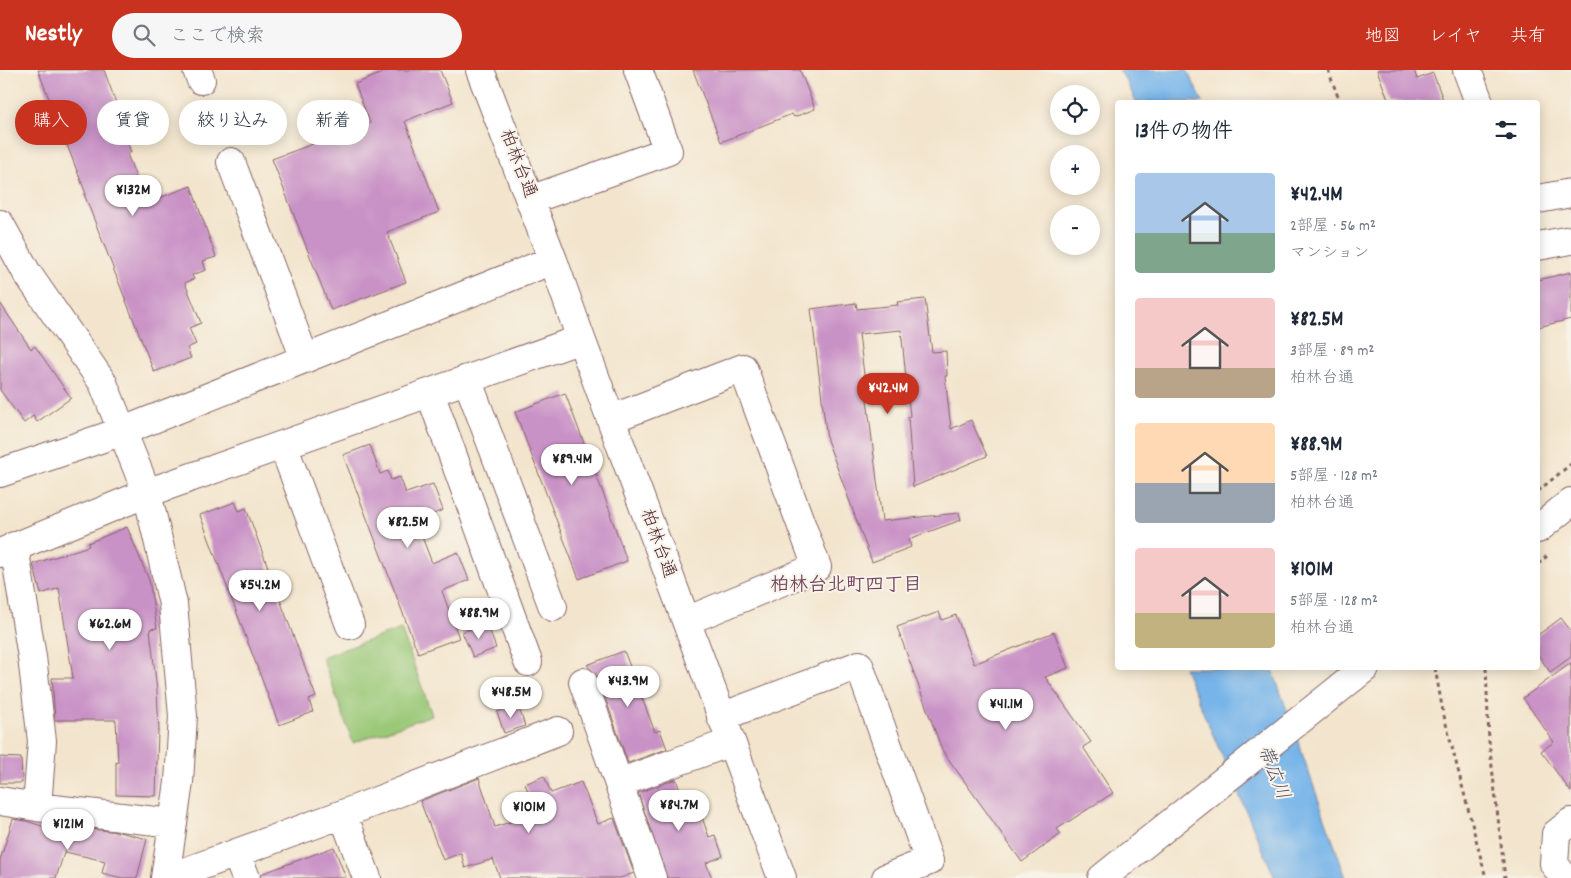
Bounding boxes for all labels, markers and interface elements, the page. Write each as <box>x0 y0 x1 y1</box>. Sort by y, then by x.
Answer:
search box <box>112 13 462 58</box>
text: Nestly <box>25 18 82 52</box>
icon: search <box>130 21 158 49</box>
text: ここで検索 <box>170 24 265 51</box>
text: 地図 <box>1365 25 1401 50</box>
text: レイヤ <box>1429 25 1482 50</box>
text: 共有 <box>1510 25 1546 50</box>
map controls <box>1050 85 1100 255</box>
button: locate <box>1050 85 1100 135</box>
chip: 購入 <box>15 100 87 145</box>
chip: 賃貸 <box>97 100 169 145</box>
chip: 絞り込み <box>179 100 287 145</box>
chip: 新着 <box>297 100 369 145</box>
icon: filters <box>1492 116 1520 144</box>
text: 13件の物件 <box>1135 118 1233 148</box>
street label: 柏林台通 <box>492 126 542 202</box>
button: + <box>1050 145 1100 195</box>
pin: ¥132M <box>98 174 168 217</box>
text: ¥132M <box>116 179 150 202</box>
text: ¥42.4M <box>1290 181 1343 211</box>
icon: home <box>1175 193 1235 253</box>
button: − <box>1050 205 1100 255</box>
text: 2部屋 · 56 m² <box>1290 215 1376 238</box>
text: マンション <box>1290 242 1369 265</box>
text: ¥82.5M <box>1290 306 1343 336</box>
icon: home <box>1175 318 1235 378</box>
text: 3部屋 · 89 m² <box>1290 340 1374 363</box>
text: 柏林台通 <box>1290 367 1354 390</box>
pin: ¥42.4M <box>847 372 929 415</box>
text: ¥42.4M <box>868 377 908 400</box>
text: ¥88.9M <box>1290 431 1342 461</box>
icon: home <box>1175 443 1235 503</box>
pin: ¥89.4M <box>531 444 613 486</box>
text: ¥89.4M <box>552 448 592 471</box>
text: 5部屋 · 128 m² <box>1290 465 1378 488</box>
text: 柏林台通 <box>1290 492 1354 515</box>
pin: ¥82.5M <box>367 506 449 549</box>
street label: 柏林台通 <box>633 506 681 582</box>
text: ¥82.5M <box>388 511 428 534</box>
text: ¥101M <box>1290 556 1333 586</box>
icon: home <box>1175 568 1235 628</box>
pin: ¥54.2M <box>219 570 301 612</box>
district label: 柏林台北町四丁目 <box>770 573 922 600</box>
text: ¥54.2M <box>240 574 280 597</box>
text: 5部屋 · 128 m² <box>1290 590 1378 613</box>
pin: ¥88.9M <box>438 598 520 640</box>
text: ¥88.9M <box>459 602 499 625</box>
pin: ¥62.6M <box>69 608 151 651</box>
text: ¥62.6M <box>89 613 131 636</box>
text: 柏林台通 <box>1290 617 1354 640</box>
pin: ¥43.9M <box>587 666 669 708</box>
text: ¥43.9M <box>608 670 648 693</box>
pin: ¥48.5M <box>470 676 552 719</box>
text: ¥48.5M <box>491 681 531 704</box>
pin: ¥41.1M <box>965 688 1047 731</box>
text: ¥41.1M <box>989 693 1023 716</box>
water label: 帯広川 <box>1249 742 1295 804</box>
pin: ¥84.7M <box>638 790 720 832</box>
pin: ¥101M <box>494 792 564 834</box>
text: ¥84.7M <box>660 794 698 817</box>
text: ¥101M <box>513 796 545 819</box>
pin: ¥121M <box>33 808 103 851</box>
text: ¥121M <box>52 813 84 836</box>

